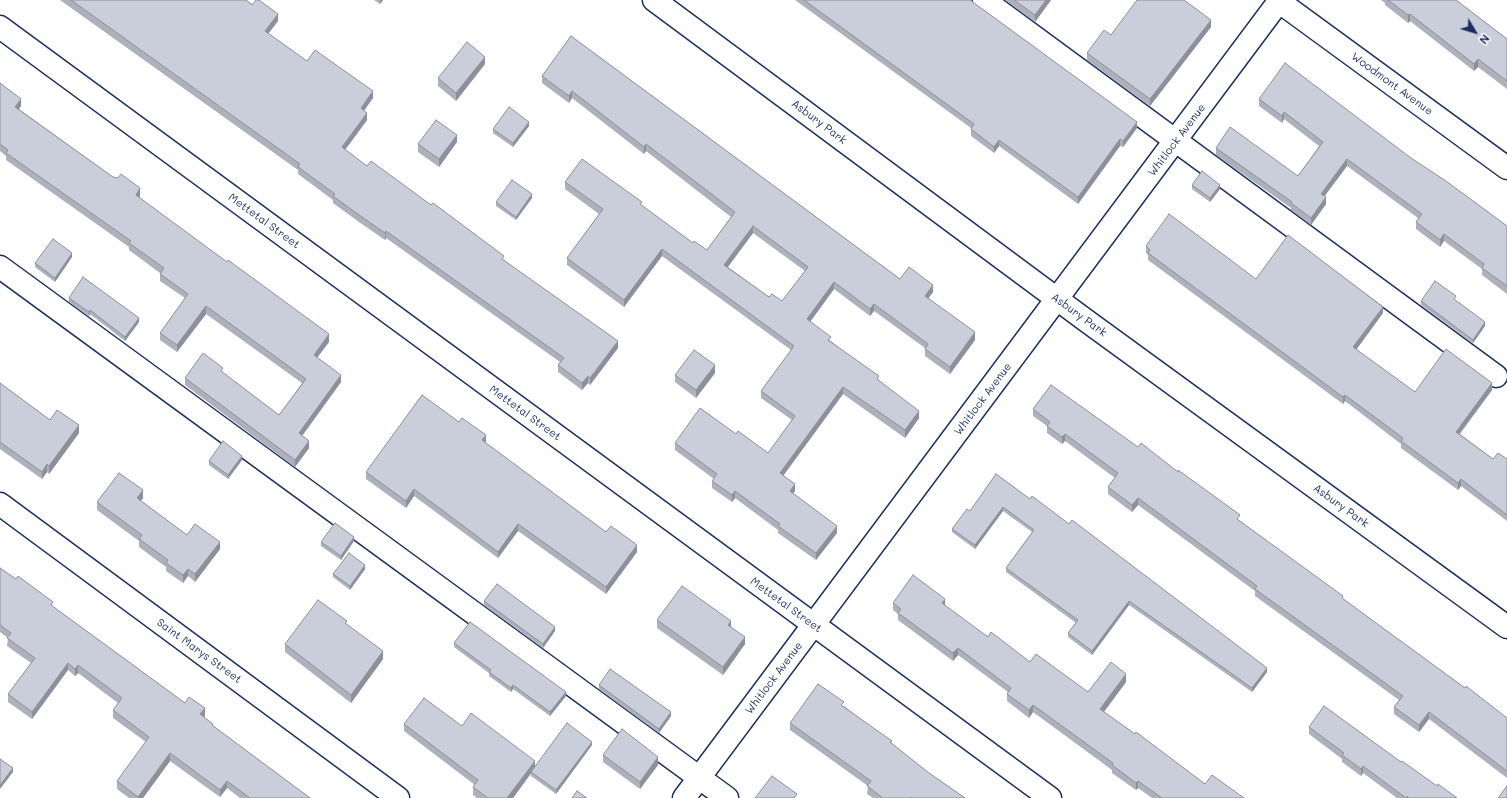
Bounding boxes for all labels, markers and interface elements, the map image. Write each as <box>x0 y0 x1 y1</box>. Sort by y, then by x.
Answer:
north arrow <box>1455 12 1495 52</box>
text: N <box>1476 32 1493 48</box>
street label: Woodmont Avenue <box>1349 50 1435 118</box>
street label: Asbury Park <box>789 97 849 147</box>
street label: Whitlock Avenue <box>1145 101 1209 179</box>
street label: Mettetal Street <box>226 191 302 251</box>
street label: Asbury Park <box>1049 290 1109 340</box>
street label: Whitlock Avenue <box>951 360 1015 438</box>
street label: Mettetal Street <box>487 383 563 443</box>
street label: Asbury Park <box>1311 481 1371 531</box>
street label: Mettetal Street <box>748 575 824 635</box>
street label: Saint Marys Street <box>154 616 244 686</box>
street label: Whitlock Avenue <box>742 639 806 717</box>

